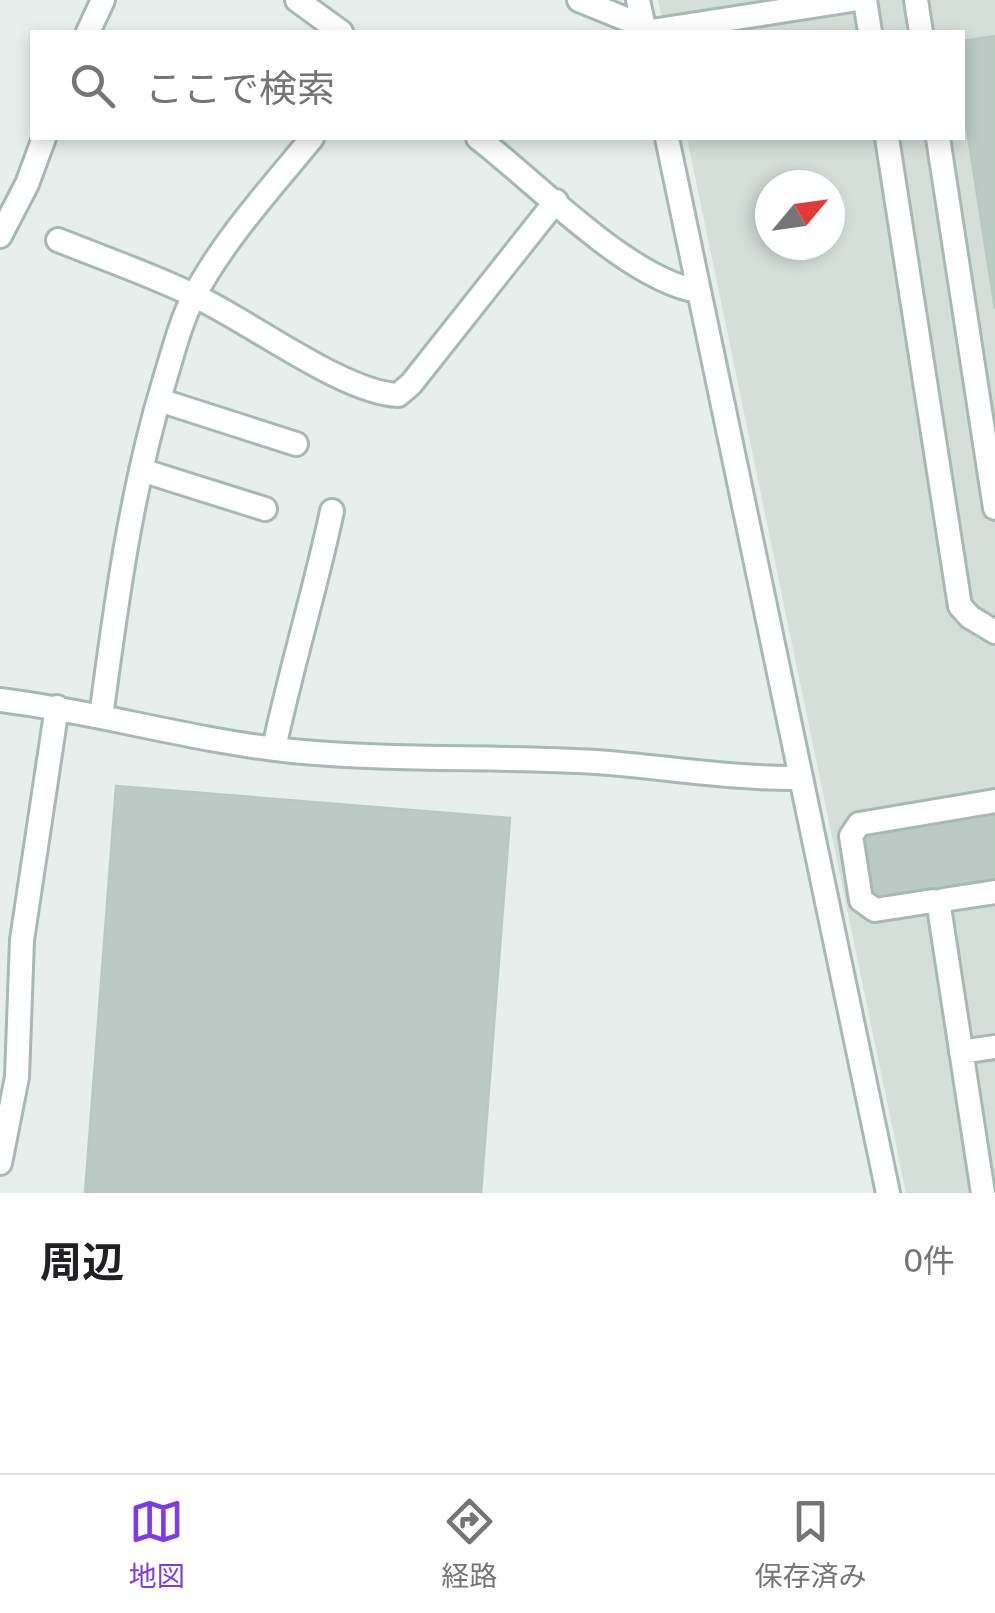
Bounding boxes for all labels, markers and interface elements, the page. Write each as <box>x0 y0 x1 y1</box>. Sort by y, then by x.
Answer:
search box <box>30 30 965 140</box>
icon: search <box>65 58 120 113</box>
text: ここで検索 <box>145 66 335 111</box>
north arrow <box>755 170 845 260</box>
text: 周辺 <box>40 1237 124 1286</box>
text: 0件 <box>903 1242 955 1279</box>
tab: 地図 <box>128 1494 185 1594</box>
tab: 経路 <box>441 1494 498 1594</box>
tab: 保存済み <box>754 1494 867 1594</box>

